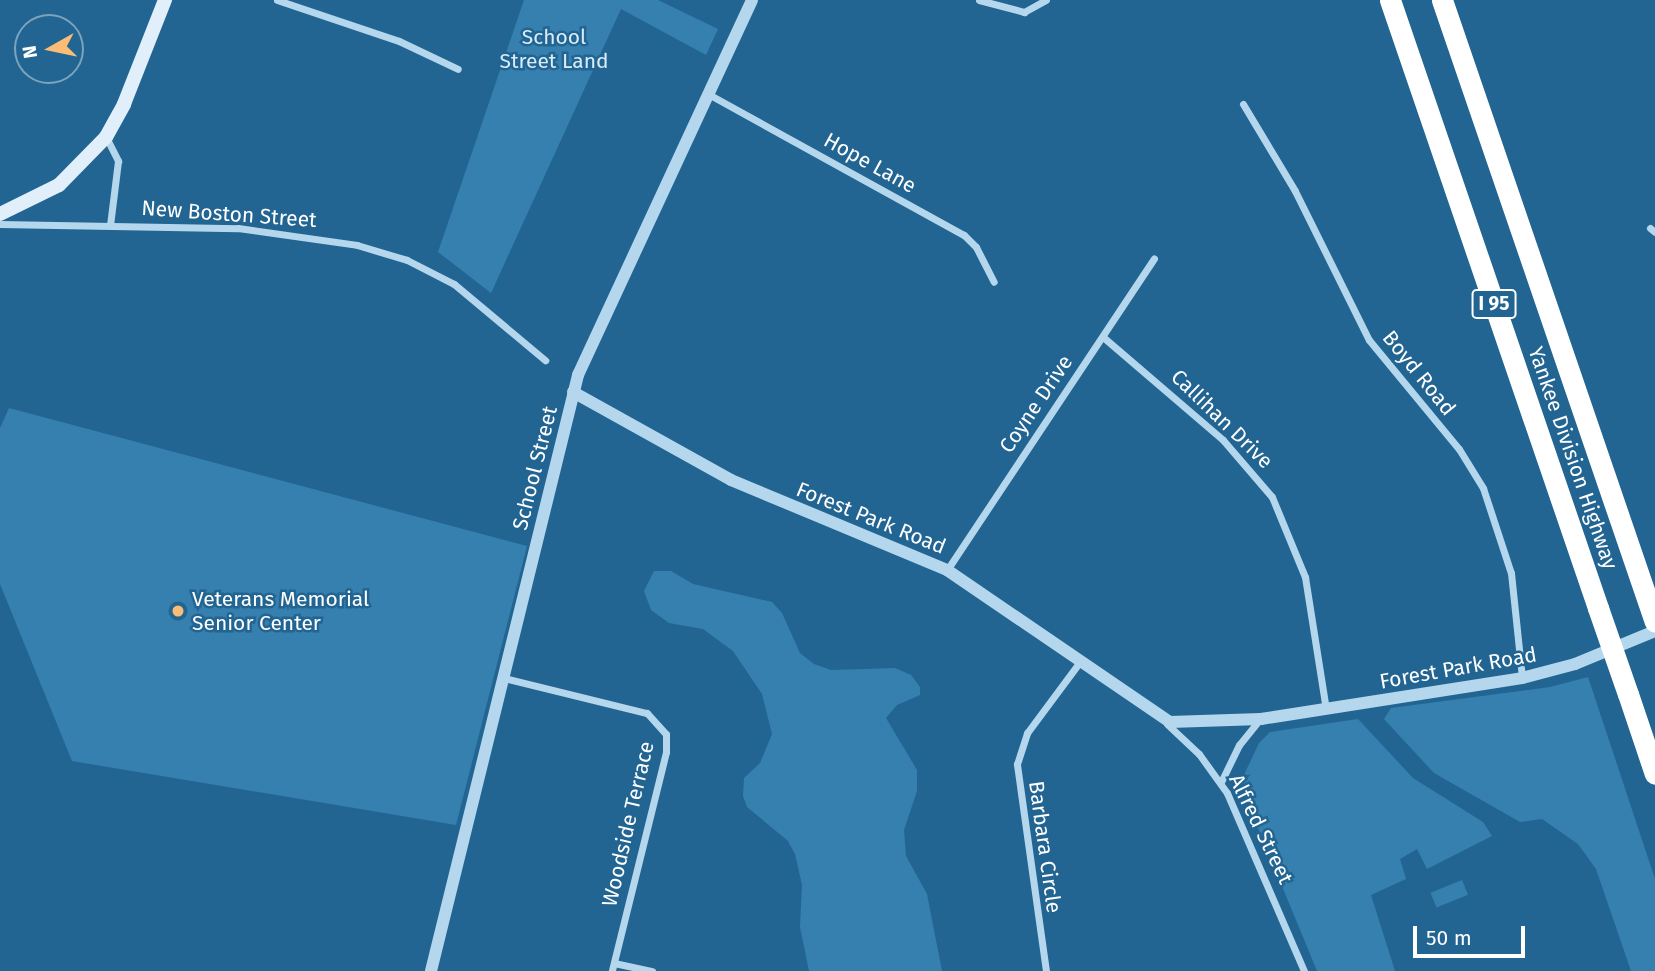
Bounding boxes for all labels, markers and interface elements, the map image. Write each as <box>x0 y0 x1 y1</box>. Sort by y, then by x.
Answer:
north arrow <box>14 14 84 84</box>
park label: School Street Land <box>499 24 609 74</box>
text: N <box>17 44 42 60</box>
street label: Hope Lane <box>820 127 920 199</box>
street label: New Boston Street <box>141 195 317 233</box>
road number: I 95 <box>1471 288 1517 320</box>
street label: Boyd Road <box>1377 326 1461 420</box>
street label: Yankee Division Highway <box>1523 343 1623 573</box>
street label: Coyne Drive <box>994 350 1078 458</box>
street label: Callihan Drive <box>1166 364 1278 474</box>
street label: School Street <box>507 403 563 533</box>
street label: Forest Park Road <box>793 477 949 559</box>
place label: Veterans Memorial Senior Center <box>192 586 369 636</box>
marker: Veterans Memorial Senior Center <box>170 603 186 619</box>
street label: Forest Park Road <box>1378 642 1538 694</box>
street label: Woodside Terrace <box>597 739 659 909</box>
street label: Alfred Street <box>1224 770 1298 888</box>
street label: Barbara Circle <box>1023 779 1067 915</box>
scale bar <box>1417 912 1529 956</box>
text: 50 m <box>1426 925 1472 951</box>

